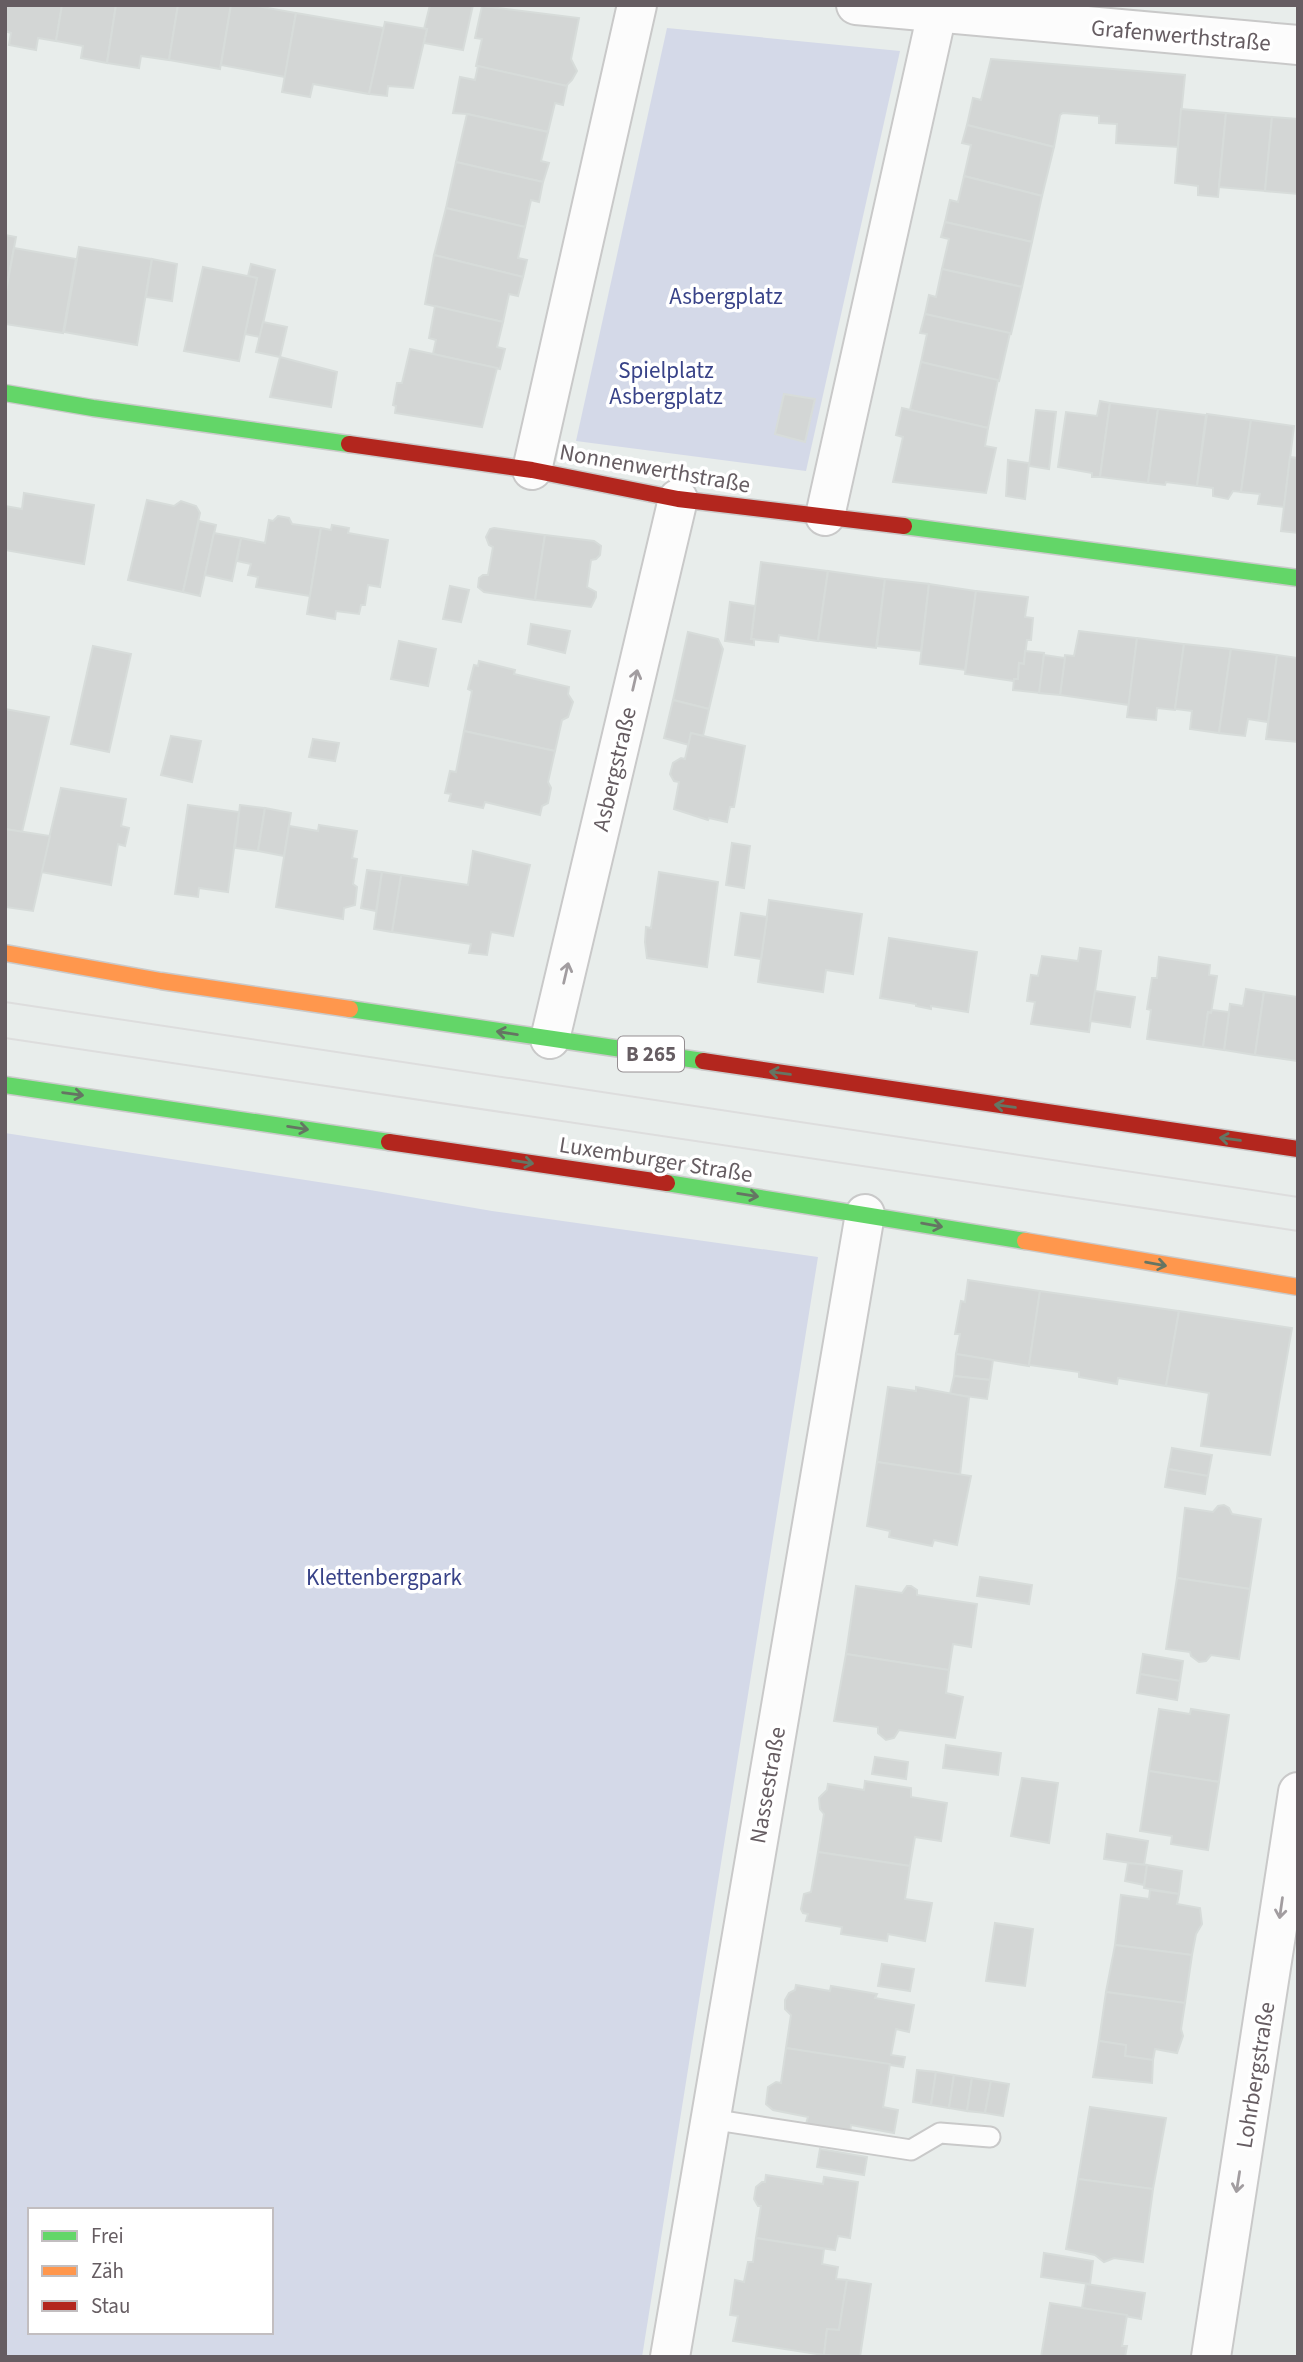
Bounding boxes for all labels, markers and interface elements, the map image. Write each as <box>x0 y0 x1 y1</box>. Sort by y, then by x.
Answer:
street label: Grafenwerthstraße <box>1090 11 1272 60</box>
park label: Asbergplatz <box>669 280 783 313</box>
park label: Spielplatz Asbergplatz <box>609 354 723 413</box>
street label: Nonnenwerthstraße <box>557 435 753 502</box>
one-way arrow <box>629 669 642 692</box>
street label: Asbergstraße <box>584 704 645 835</box>
one-way arrow <box>560 962 573 985</box>
one-way arrow <box>496 1026 518 1039</box>
road number: B 265 <box>618 1036 684 1072</box>
one-way arrow <box>769 1066 792 1079</box>
one-way arrow <box>61 1088 84 1101</box>
one-way arrow <box>994 1099 1017 1112</box>
one-way arrow <box>286 1122 309 1135</box>
street label: Luxemburger Straße <box>557 1128 755 1191</box>
one-way arrow <box>1219 1133 1242 1146</box>
one-way arrow <box>511 1156 534 1169</box>
one-way arrow <box>736 1189 759 1202</box>
one-way arrow <box>920 1219 943 1232</box>
one-way arrow <box>1144 1258 1167 1271</box>
park label: Klettenbergpark <box>306 1561 463 1594</box>
street label: Nassestraße <box>741 1724 794 1846</box>
one-way arrow <box>1274 1897 1287 1919</box>
street label: Lohrbergstraße <box>1228 1999 1283 2151</box>
one-way arrow <box>1231 2170 1244 2193</box>
legend <box>28 2208 273 2334</box>
text: Frei <box>91 2221 124 2251</box>
text: Zäh <box>91 2256 124 2286</box>
text: Stau <box>91 2291 130 2321</box>

